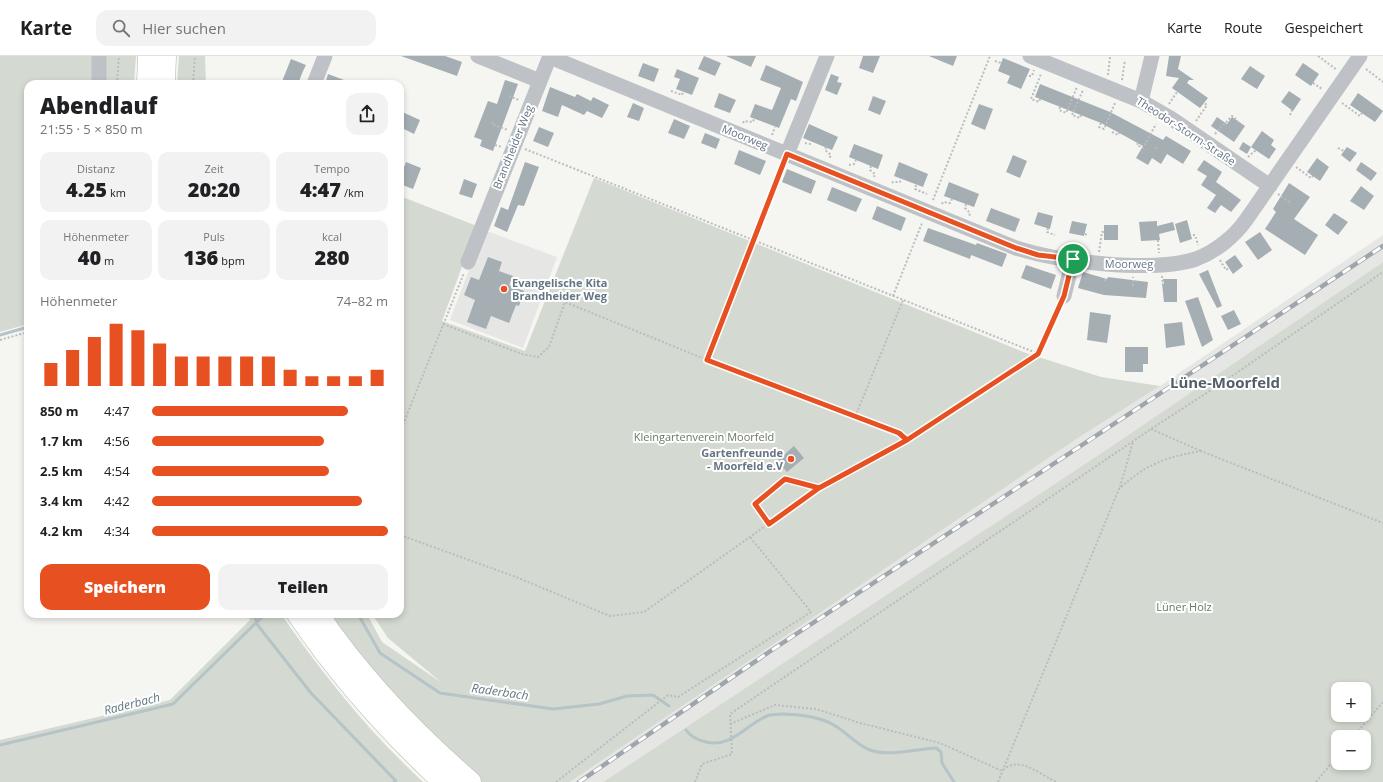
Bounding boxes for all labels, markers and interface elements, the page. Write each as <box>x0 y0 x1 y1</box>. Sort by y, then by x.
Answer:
search box <box>96 10 376 46</box>
text: Karte <box>20 15 72 41</box>
icon: search <box>110 17 132 39</box>
text: Hier suchen <box>142 18 226 38</box>
text: Karte <box>1167 18 1202 37</box>
text: Route <box>1224 18 1262 37</box>
text: Gespeichert <box>1284 18 1363 37</box>
text: Abendlauf <box>40 90 157 120</box>
button: share <box>346 93 388 135</box>
street label: Theodor-Storm-Straße <box>1134 93 1239 168</box>
street label: Brandheider Weg <box>489 103 536 191</box>
text: 21:55 · 5 × 850 m <box>40 120 143 138</box>
street label: Moorweg <box>720 121 770 153</box>
text: Distanz <box>77 161 115 176</box>
text: Zeit <box>204 161 224 176</box>
text: Tempo <box>314 161 350 176</box>
text: 4.25 <box>66 176 107 203</box>
text: 20:20 <box>188 176 240 203</box>
text: 4:47 <box>300 176 341 203</box>
text: km <box>107 185 126 200</box>
text: /km <box>341 185 364 200</box>
text: Höhenmeter <box>63 229 129 244</box>
text: Puls <box>203 229 225 244</box>
text: kcal <box>322 229 342 244</box>
pin <box>1056 242 1090 276</box>
text: 40 <box>78 244 101 271</box>
text: 136 <box>183 244 218 271</box>
text: 280 <box>314 244 350 271</box>
icon: arrive <box>1062 248 1084 270</box>
text: m <box>101 253 114 268</box>
text: bpm <box>218 253 245 268</box>
street label: Moorweg <box>1105 256 1153 271</box>
place label: Evangelische Kita Brandheider Weg <box>512 275 608 303</box>
marker: Evangelische Kita Brandheider Weg <box>499 284 509 294</box>
text: Höhenmeter <box>40 292 117 310</box>
text: 74–82 m <box>336 292 388 310</box>
district label: Lüne-Moorfeld <box>1170 372 1280 392</box>
text: 850 m <box>40 402 78 420</box>
text: 4:47 <box>104 402 130 420</box>
park label: Kleingartenverein Moorfeld <box>634 429 774 444</box>
text: 1.7 km <box>40 432 83 450</box>
text: 4:56 <box>104 432 130 450</box>
place label: Gartenfreunde - Moorfeld e.V <box>701 445 784 473</box>
marker: Gartenfreunde - Moorfeld e.V <box>786 454 796 464</box>
text: 2.5 km <box>40 462 83 480</box>
text: 4:54 <box>104 462 130 480</box>
text: 3.4 km <box>40 492 83 510</box>
text: 4:42 <box>104 492 130 510</box>
text: 4.2 km <box>40 522 83 540</box>
text: 4:34 <box>104 522 130 540</box>
button: Speichern <box>40 564 210 610</box>
button: Teilen <box>218 564 388 610</box>
park label: Lüner Holz <box>1156 599 1212 614</box>
water label: Raderbach <box>470 679 530 704</box>
map controls <box>1331 682 1371 770</box>
button: + <box>1331 682 1371 722</box>
water label: Raderbach <box>102 688 162 719</box>
button: − <box>1331 730 1371 770</box>

